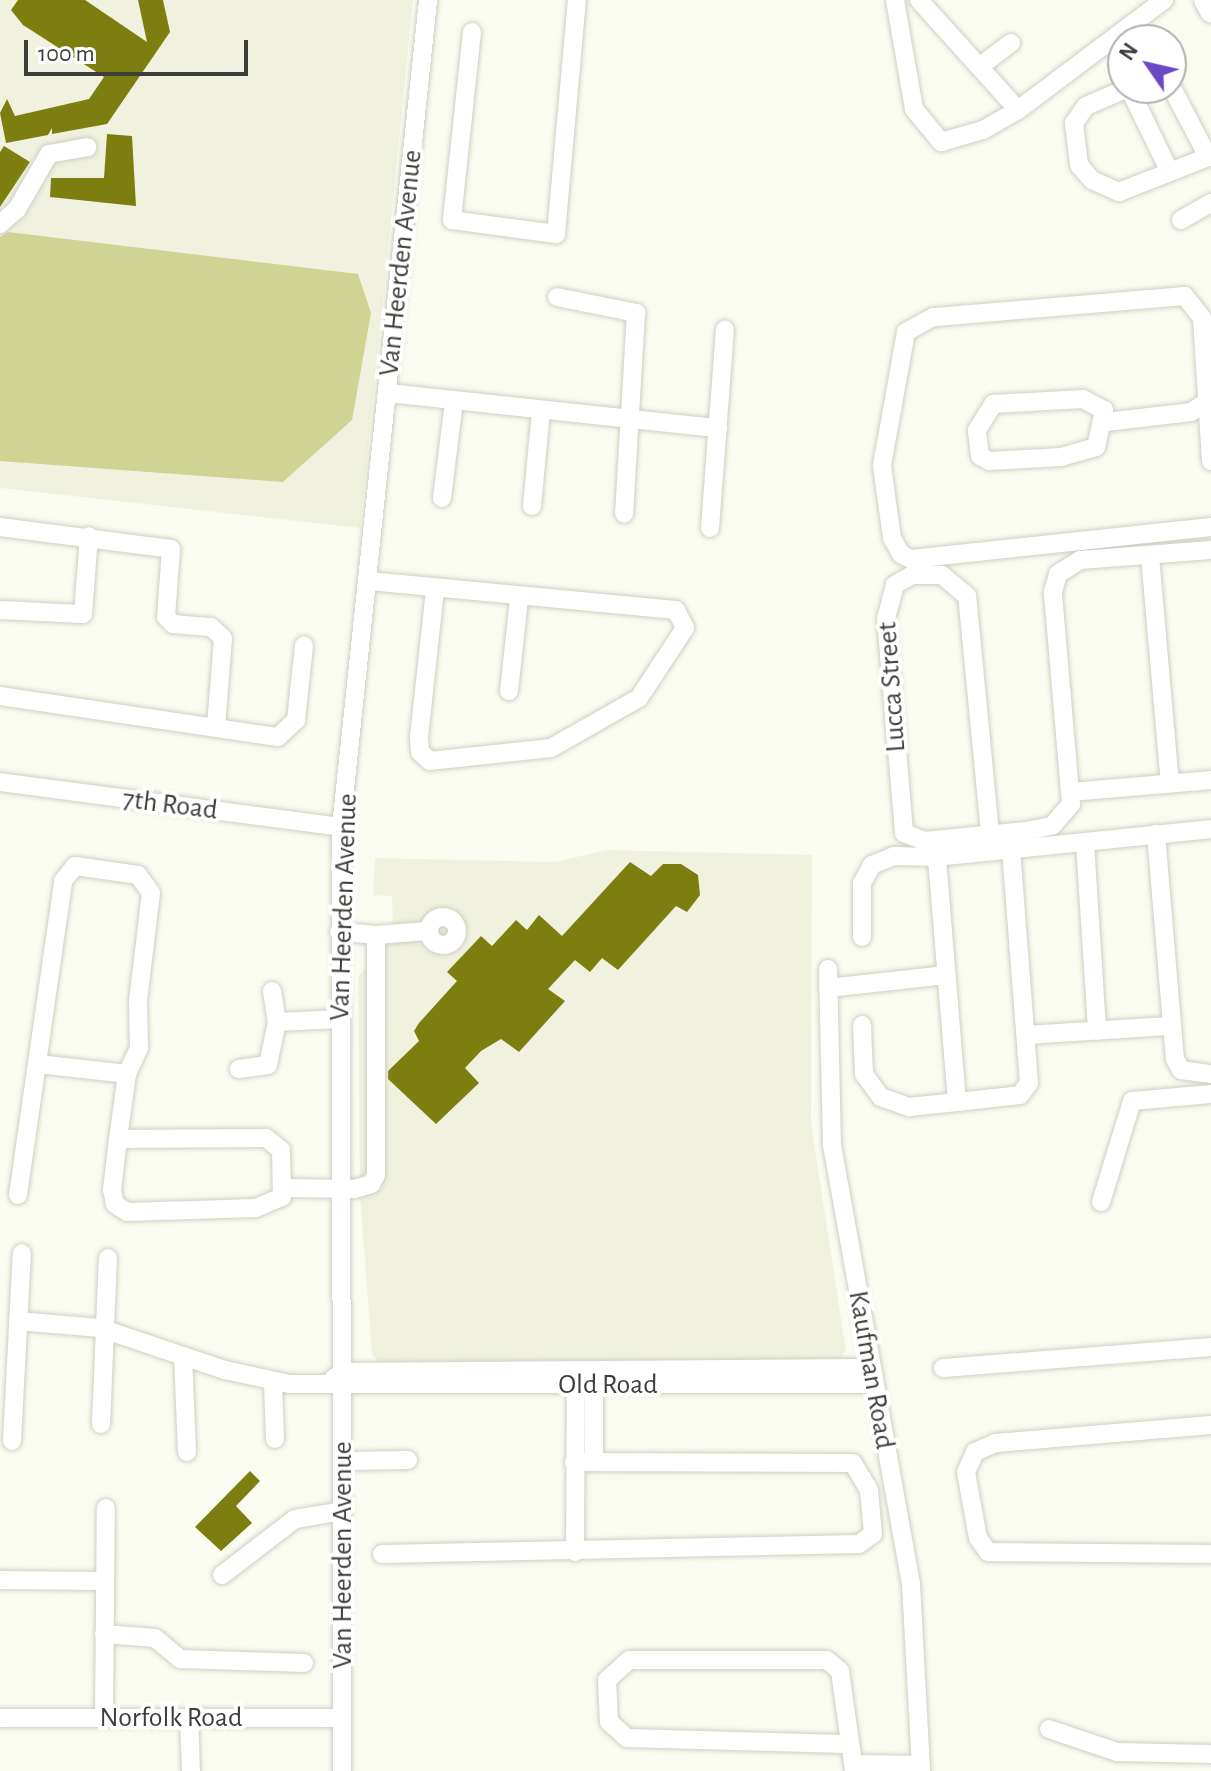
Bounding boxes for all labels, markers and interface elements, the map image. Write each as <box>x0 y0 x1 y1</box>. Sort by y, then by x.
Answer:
scale bar <box>28 24 252 74</box>
north arrow <box>1107 24 1187 104</box>
text: N <box>1115 39 1142 64</box>
text: 100 m <box>38 42 95 66</box>
street label: Van Heerden Avenue <box>372 148 430 378</box>
street label: Lucca Street <box>871 621 913 753</box>
street label: 7th Road <box>121 783 219 827</box>
street label: Van Heerden Avenue <box>323 793 365 1021</box>
street label: Kaufman Road <box>841 1288 901 1452</box>
street label: Old Road <box>558 1368 658 1402</box>
street label: Van Heerden Avenue <box>326 1441 360 1669</box>
street label: Norfolk Road <box>100 1701 242 1735</box>

